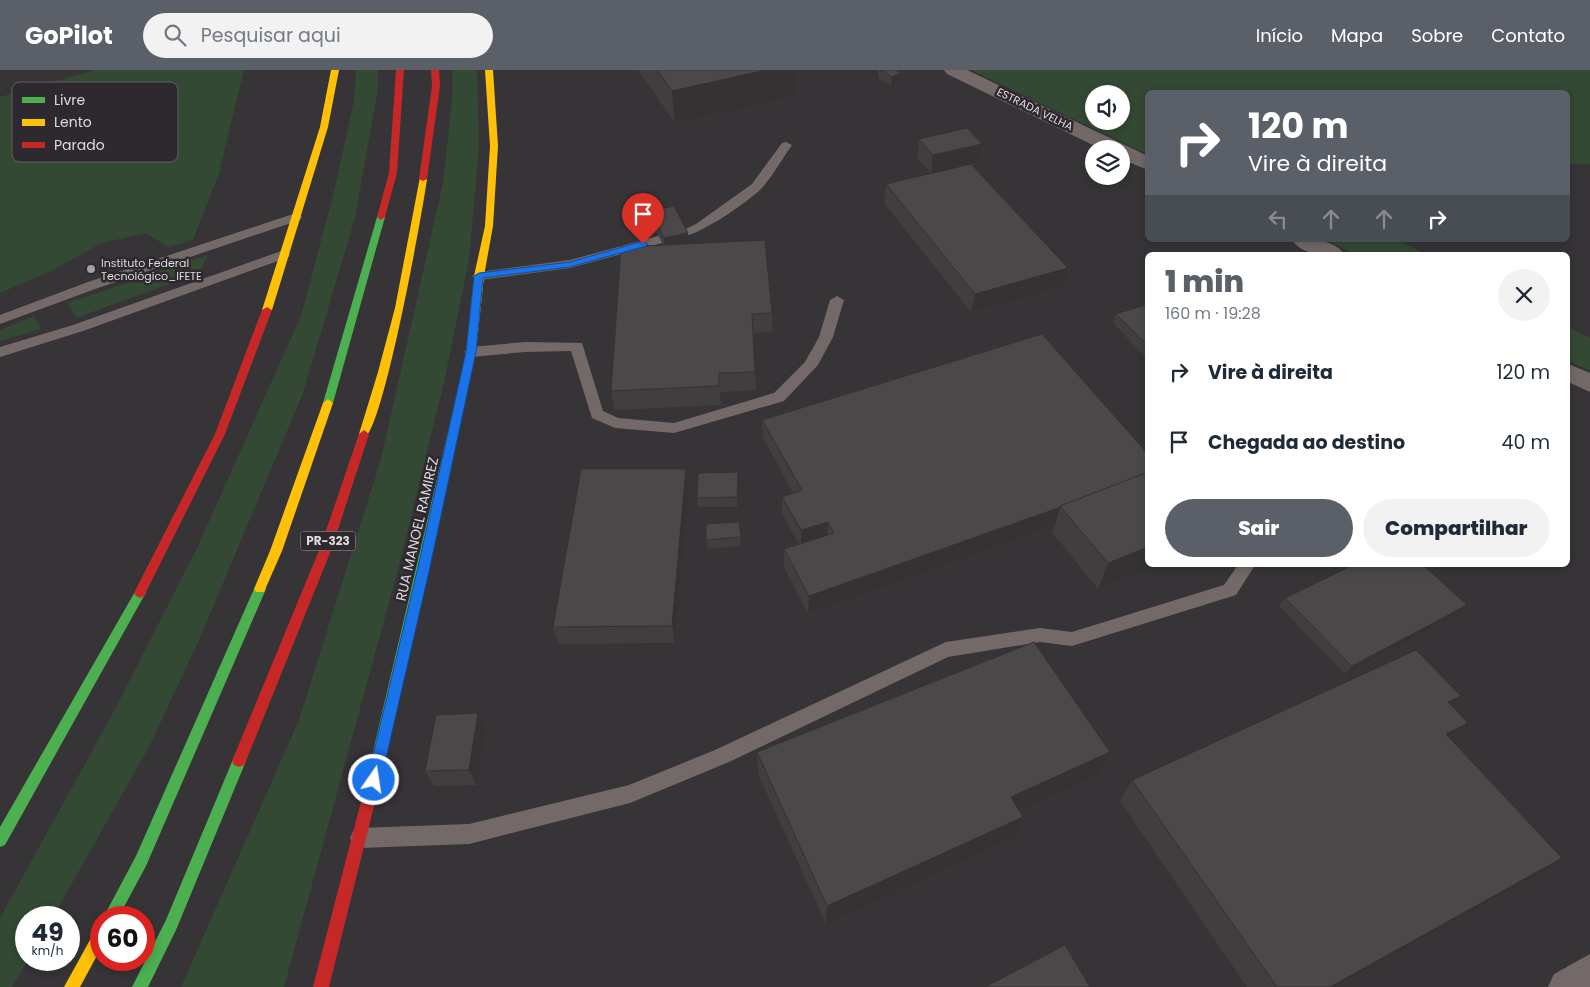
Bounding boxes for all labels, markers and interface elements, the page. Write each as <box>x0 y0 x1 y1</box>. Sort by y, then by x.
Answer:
search box <box>143 13 493 58</box>
text: GoPilot <box>25 19 113 52</box>
icon: search <box>161 21 189 49</box>
text: Pesquisar aqui <box>201 22 341 49</box>
text: Início <box>1256 23 1303 48</box>
text: Mapa <box>1331 23 1383 48</box>
text: Sobre <box>1411 23 1463 48</box>
text: Contato <box>1491 23 1565 48</box>
legend <box>12 82 178 162</box>
street label: ESTRADA VELHA <box>994 84 1076 135</box>
map controls <box>1085 85 1130 185</box>
button: sound <box>1085 85 1130 130</box>
text: Livre <box>54 90 86 110</box>
text: 120 m <box>1248 101 1348 150</box>
icon: right <box>1165 110 1230 175</box>
text: Lento <box>54 112 92 132</box>
text: Parado <box>54 135 105 155</box>
button: layers <box>1085 140 1130 185</box>
text: Vire à direita <box>1248 148 1387 179</box>
pin <box>622 193 664 244</box>
icon: arrive <box>629 200 657 228</box>
icon: left <box>1264 205 1292 233</box>
icon: ahead <box>1317 205 1345 233</box>
icon: ahead <box>1370 205 1398 233</box>
icon: right <box>1423 205 1451 233</box>
place label: Instituto Federal Tecnológico_IFETE <box>101 255 202 284</box>
text: 1 min <box>1165 260 1244 303</box>
marker: Instituto Federal Tecnológico_IFETE <box>85 263 97 275</box>
button: close <box>1498 269 1550 321</box>
text: 160 m · 19:28 <box>1165 302 1261 325</box>
icon: right <box>1165 358 1193 386</box>
text: Vire à direita <box>1208 359 1333 386</box>
text: 120 m <box>1496 359 1550 386</box>
icon: arrive <box>1165 428 1193 456</box>
text: Chegada ao destino <box>1208 429 1405 456</box>
text: 40 m <box>1501 429 1550 456</box>
street label: RUA MANOEL RAMIREZ <box>391 455 443 603</box>
button: Sair <box>1165 499 1353 557</box>
button: Compartilhar <box>1363 499 1550 557</box>
road number: PR-323 <box>300 532 356 551</box>
position arrow <box>347 753 399 805</box>
speed limit sign: 60 <box>90 906 155 971</box>
text: 49 <box>31 915 64 950</box>
text: km/h <box>32 942 63 959</box>

